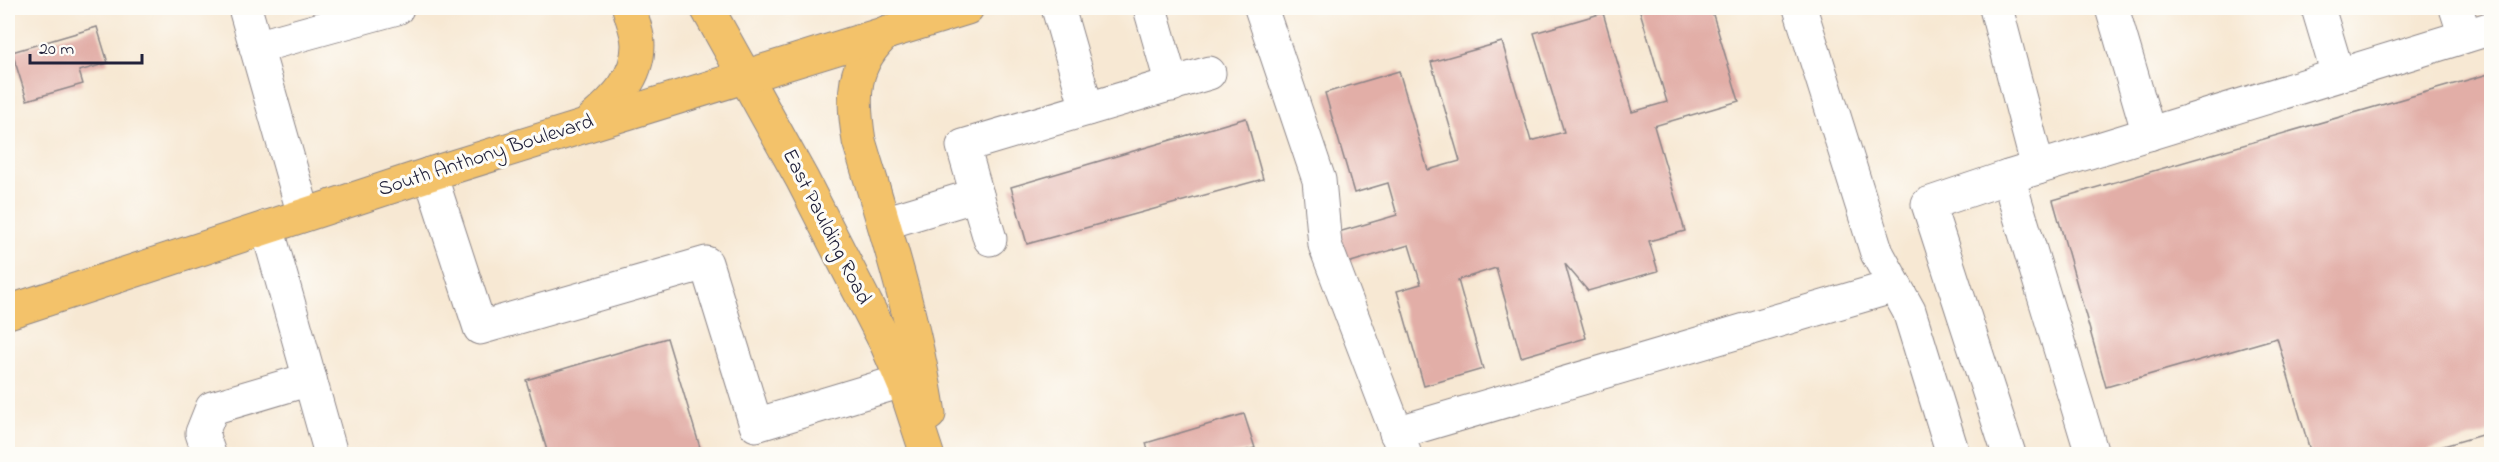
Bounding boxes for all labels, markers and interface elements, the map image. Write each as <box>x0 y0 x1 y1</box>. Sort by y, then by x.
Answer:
scale bar <box>30 27 142 65</box>
text: 20 m <box>39 37 74 63</box>
street label: South Anthony Boulevard <box>374 107 598 207</box>
street label: East Paulding Road <box>772 144 878 311</box>

